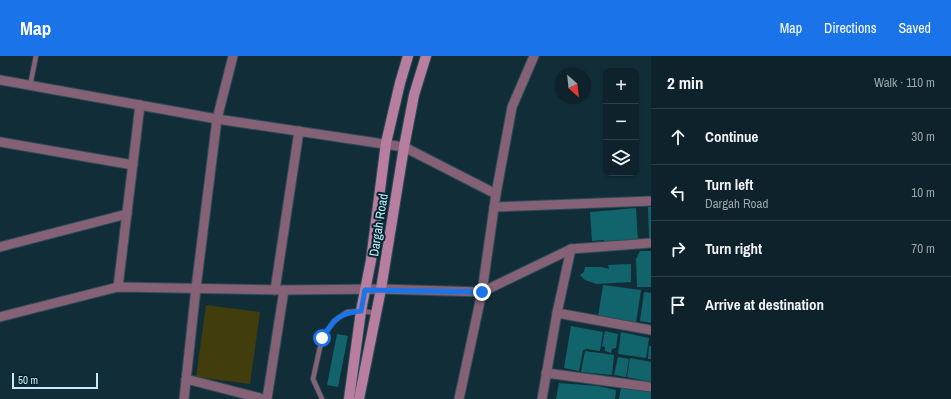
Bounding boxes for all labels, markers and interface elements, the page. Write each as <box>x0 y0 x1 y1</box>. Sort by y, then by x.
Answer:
text: Map <box>20 15 51 41</box>
text: Map <box>780 19 802 37</box>
text: Directions <box>824 19 876 37</box>
text: Saved <box>898 19 931 37</box>
north arrow <box>555 68 591 104</box>
map controls <box>603 68 639 176</box>
button: + <box>603 68 639 104</box>
text: 2 min <box>667 71 703 94</box>
text: Walk · 110 m <box>874 74 935 91</box>
button: − <box>603 104 639 140</box>
icon: ahead <box>667 126 689 148</box>
text: Continue <box>705 126 758 147</box>
text: 30 m <box>911 128 935 145</box>
button: layers <box>603 140 639 176</box>
text: Turn left <box>705 174 753 195</box>
icon: left <box>667 182 689 204</box>
text: 10 m <box>911 184 935 201</box>
street label: Dargah Road <box>365 192 392 258</box>
text: Dargah Road <box>705 195 768 212</box>
icon: right <box>667 238 689 260</box>
text: Turn right <box>705 238 762 259</box>
text: 70 m <box>911 240 935 257</box>
route end <box>473 283 491 301</box>
icon: arrive <box>667 294 689 316</box>
text: Arrive at destination <box>705 294 824 315</box>
route start <box>313 329 331 347</box>
scale bar <box>12 371 98 390</box>
text: 50 m <box>18 373 38 387</box>

